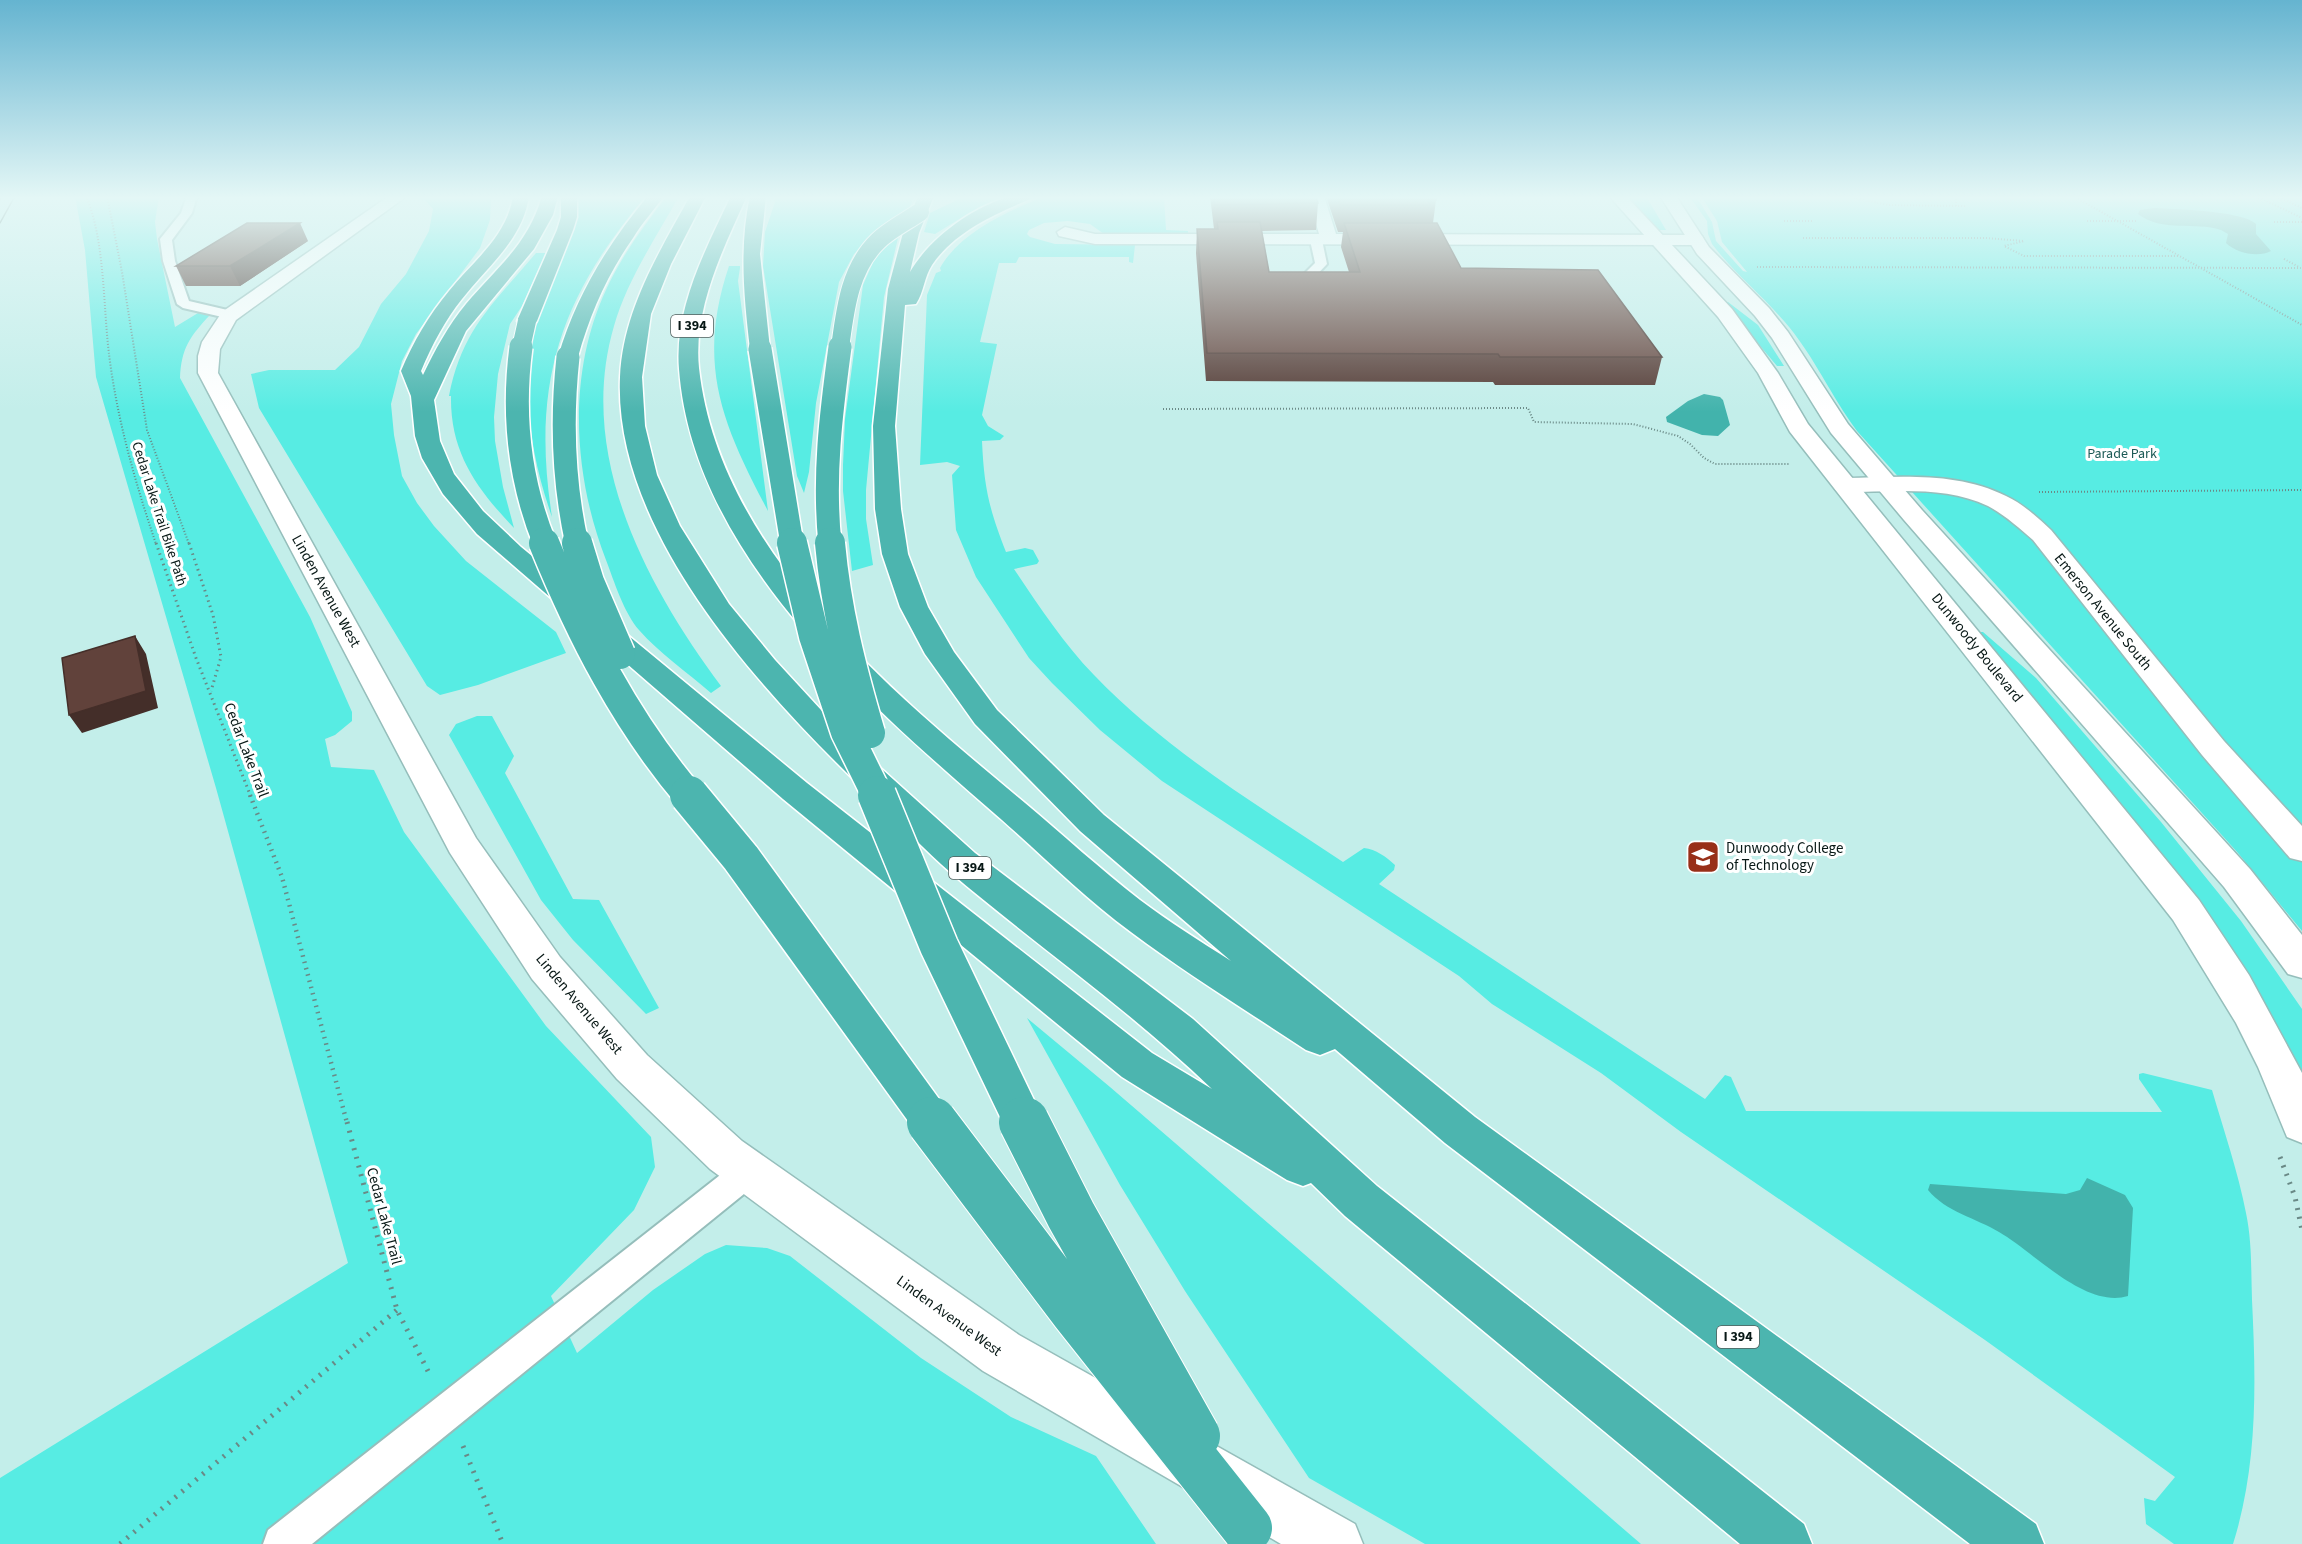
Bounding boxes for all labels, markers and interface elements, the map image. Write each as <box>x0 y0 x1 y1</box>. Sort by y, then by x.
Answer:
road number: I 394 <box>671 315 713 337</box>
street label: Cedar Lake Trail Bike Path <box>126 439 192 589</box>
park label: Parade Park <box>2087 444 2157 464</box>
street label: Linden Avenue West <box>286 531 366 651</box>
street label: Emerson Avenue South <box>2049 549 2157 675</box>
street label: Dunwoody Boulevard <box>1926 589 2028 707</box>
street label: Cedar Lake Trail <box>218 700 274 801</box>
place label: Dunwoody College of Technology <box>1726 838 1843 876</box>
school or university icon: Dunwoody College of Technology <box>1685 839 1721 875</box>
road number: I 394 <box>949 857 991 879</box>
street label: Linden Avenue West <box>531 949 627 1059</box>
street label: Cedar Lake Trail <box>361 1165 407 1267</box>
street label: Linden Avenue West <box>892 1271 1006 1361</box>
road number: I 394 <box>1717 1326 1759 1348</box>

